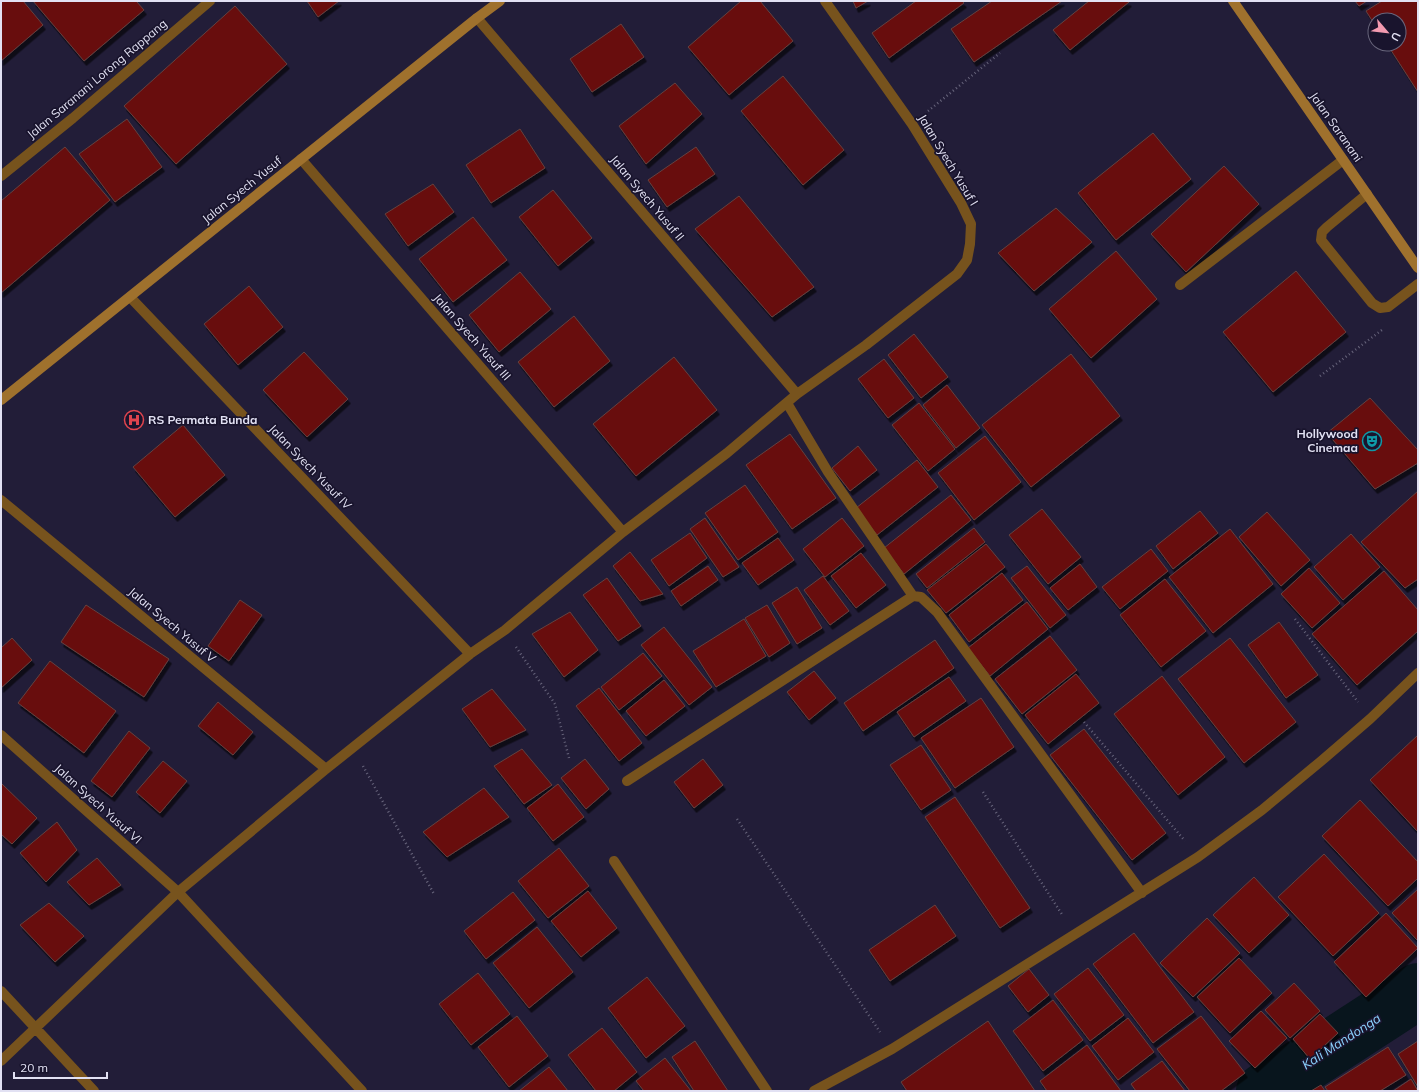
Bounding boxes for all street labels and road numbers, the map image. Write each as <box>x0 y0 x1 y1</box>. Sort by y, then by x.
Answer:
street label: Jalan Saranani Lorong Rappang <box>24 16 170 142</box>
street label: Jalan Saranani <box>1307 89 1366 165</box>
street label: Jalan Syech Yusuf I <box>915 111 982 208</box>
street label: Jalan Syech Yusuf <box>199 152 285 226</box>
street label: Jalan Syech Yusuf II <box>607 152 688 244</box>
street label: Jalan Syech Yusuf III <box>430 290 514 383</box>
street label: Jalan Syech Yusuf IV <box>266 421 355 513</box>
street label: Jalan Syech Yusuf V <box>126 584 220 666</box>
street label: Jalan Syech Yusuf VI <box>51 760 145 847</box>

